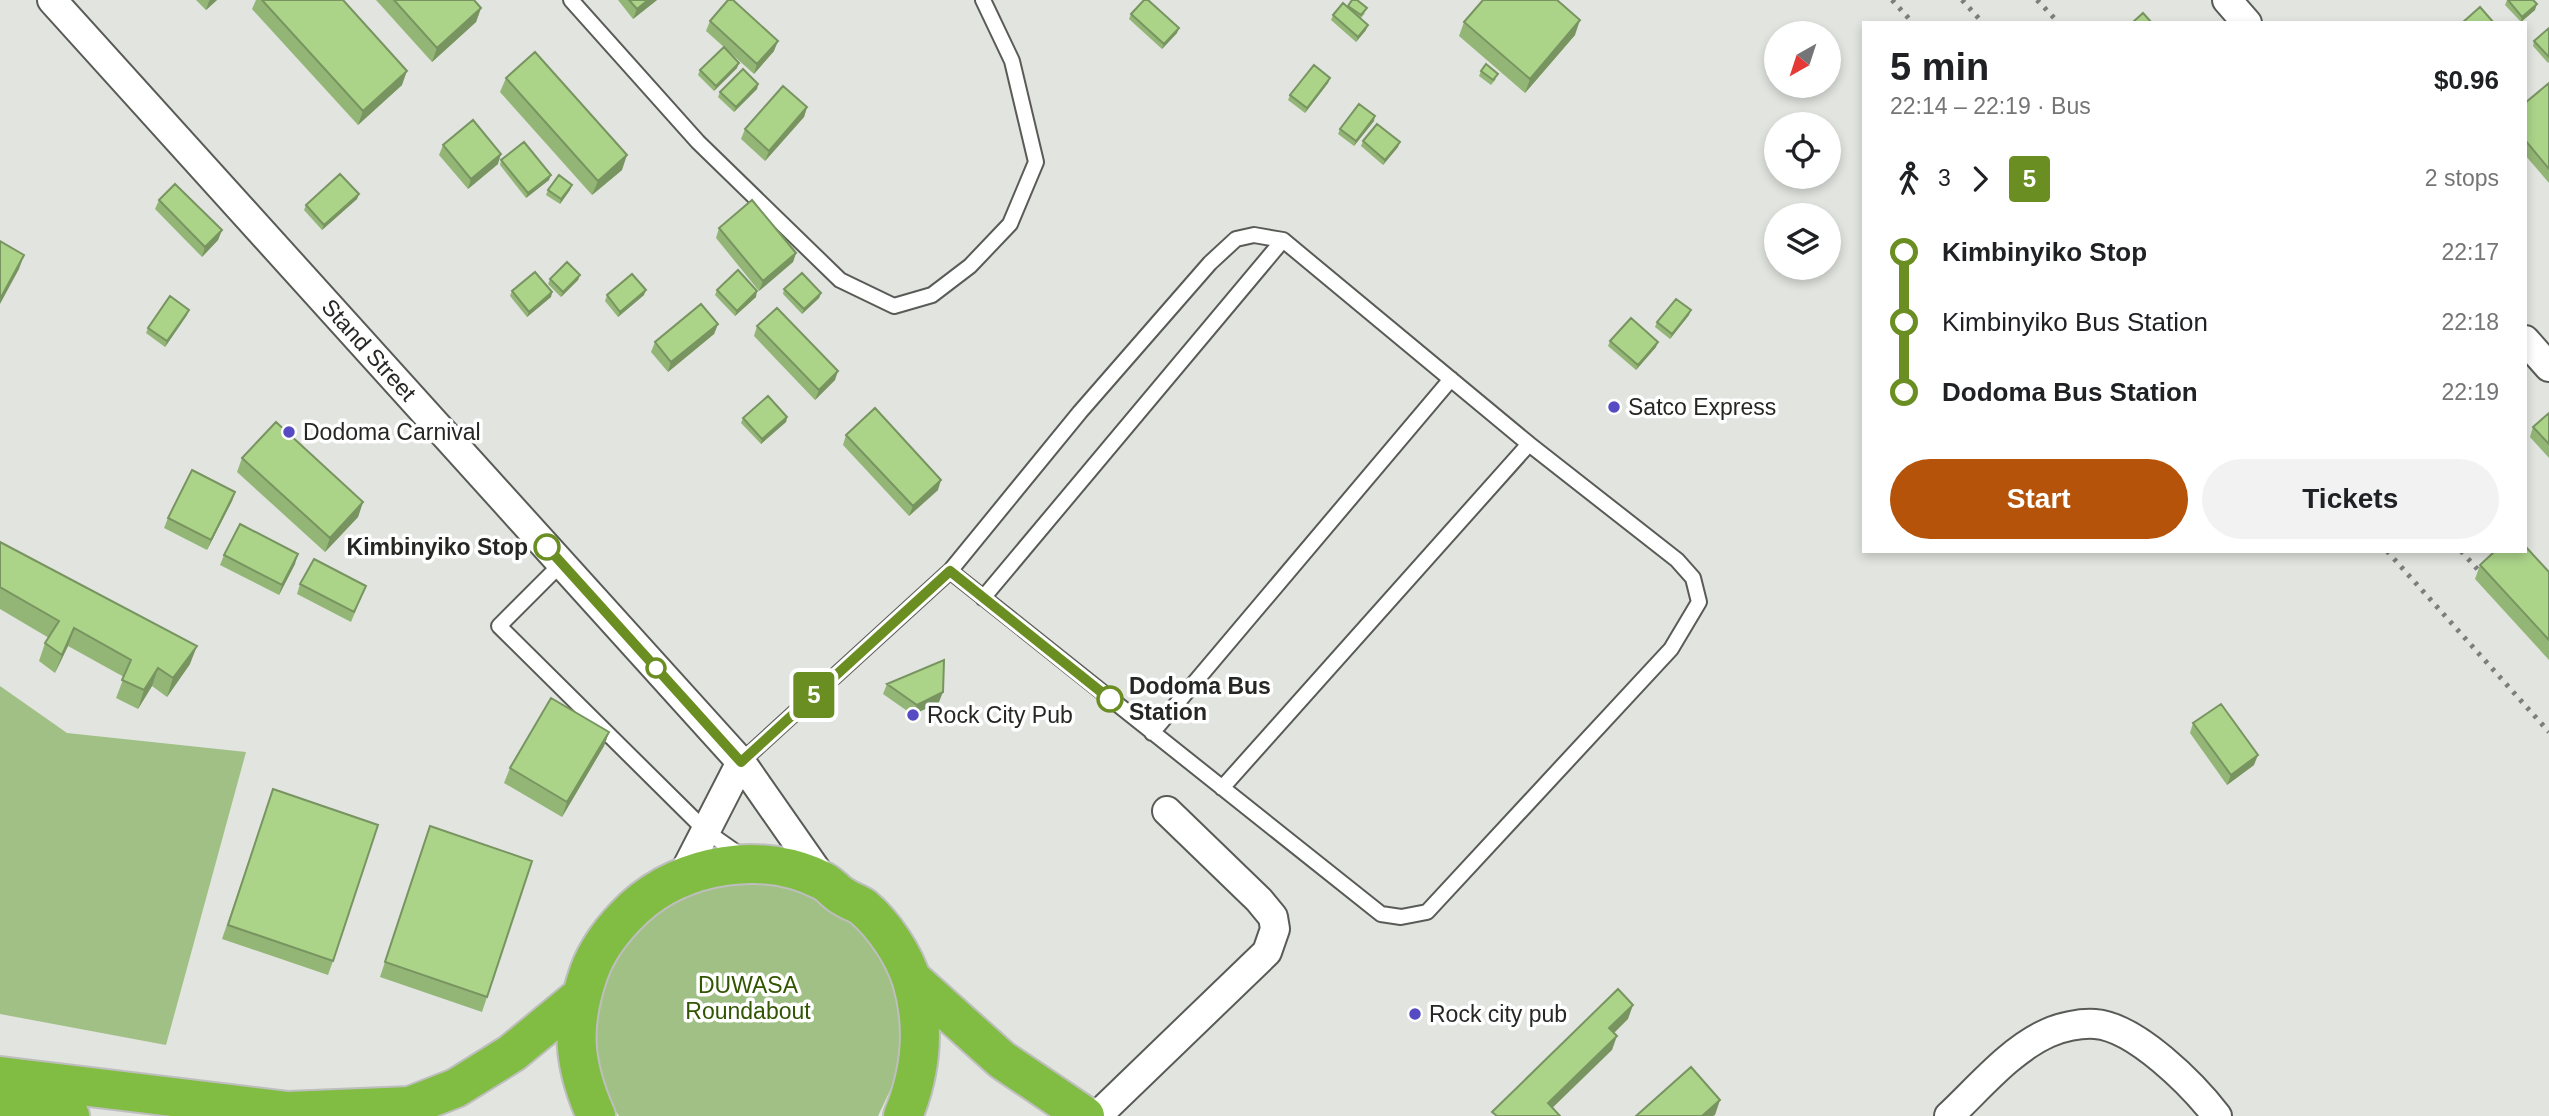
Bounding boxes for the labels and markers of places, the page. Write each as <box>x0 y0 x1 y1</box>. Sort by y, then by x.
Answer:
place label: Satco Express <box>1628 394 1776 420</box>
marker: Satco Express <box>1606 399 1622 415</box>
place label: Dodoma Carnival <box>303 419 481 445</box>
marker: Dodoma Carnival <box>281 424 297 440</box>
place label: Kimbinyiko Stop <box>347 534 528 560</box>
marker: Kimbinyiko Stop <box>534 534 560 560</box>
unlabelled marker <box>646 658 666 678</box>
place label: Dodoma Bus Station <box>1129 673 1271 725</box>
marker: Dodoma Bus Station <box>1097 686 1123 712</box>
place label: Rock City Pub <box>927 702 1073 728</box>
marker: Rock City Pub <box>905 707 921 723</box>
place label: Rock city pub <box>1429 1001 1567 1027</box>
marker: Rock city pub <box>1407 1006 1423 1022</box>

